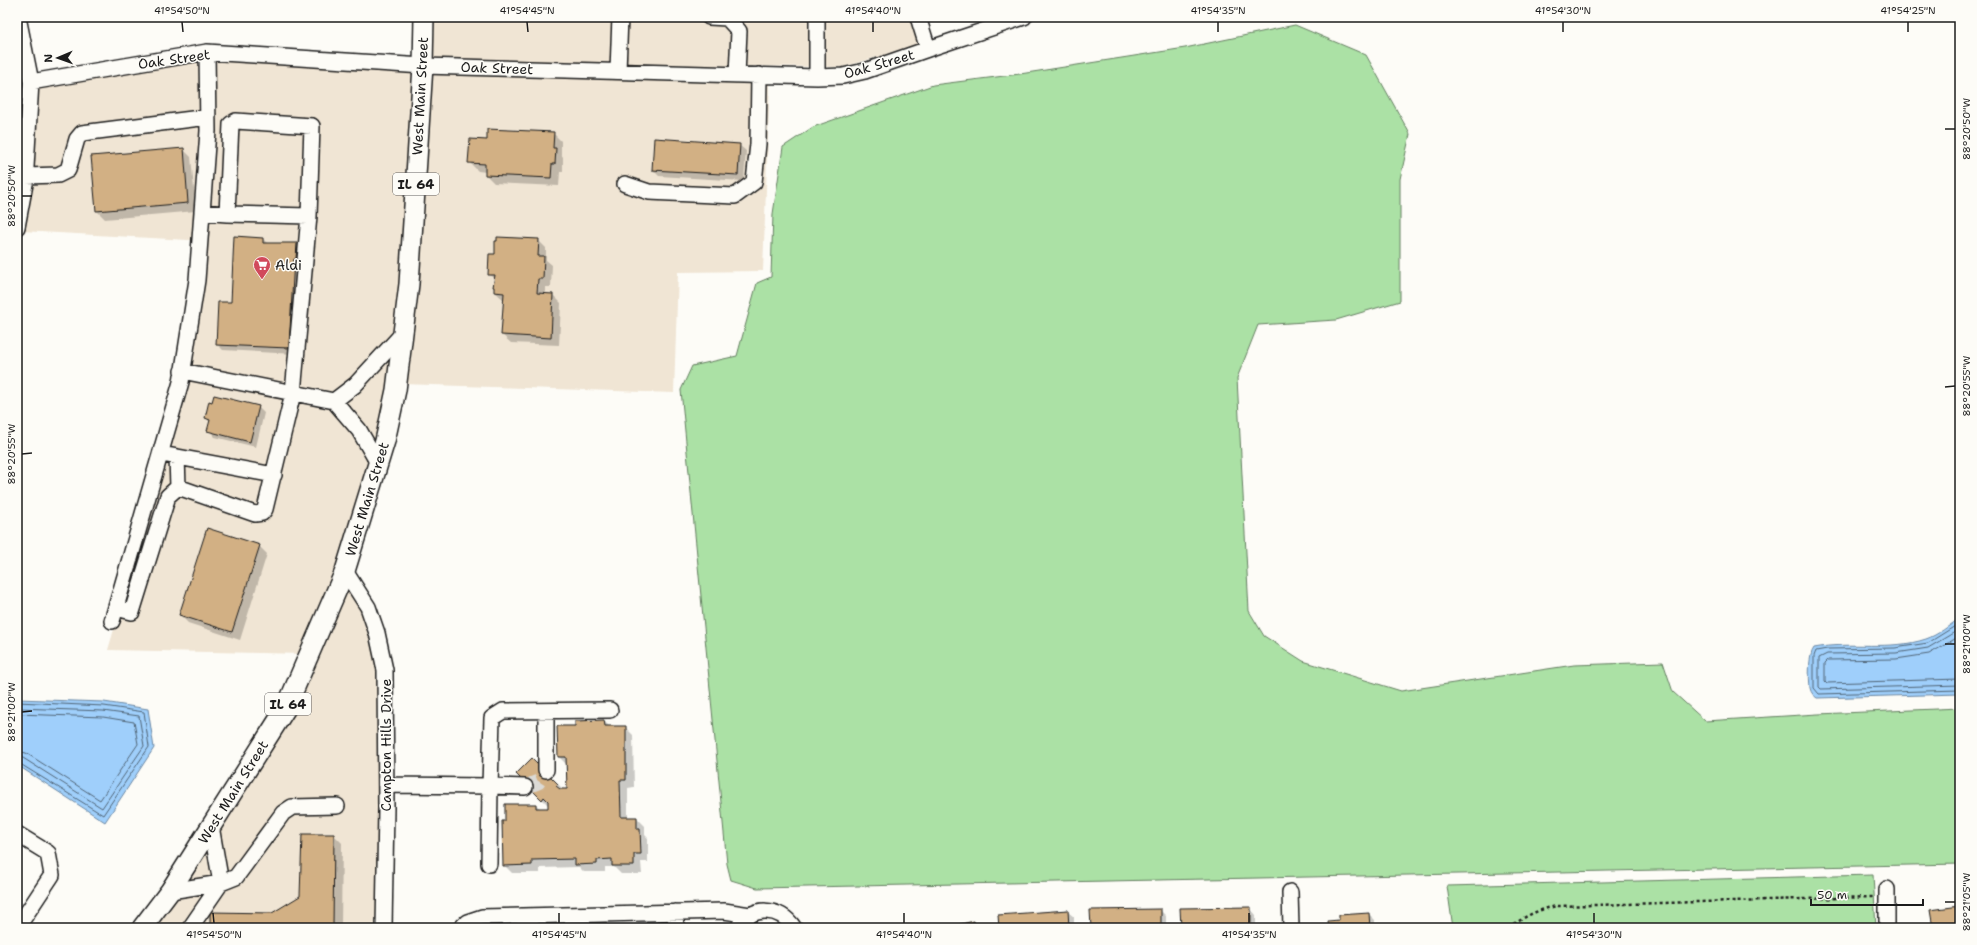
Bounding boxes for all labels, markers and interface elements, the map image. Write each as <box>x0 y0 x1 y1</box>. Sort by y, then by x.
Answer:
text: 41°54'50"N <box>154 4 210 17</box>
text: 41°54'45"N <box>499 4 555 17</box>
text: 41°54'40"N <box>845 4 901 17</box>
text: 41°54'35"N <box>1190 4 1246 17</box>
text: 41°54'30"N <box>1535 4 1591 17</box>
text: 41°54'25"N <box>1880 4 1936 17</box>
street label: West Main Street <box>408 36 432 156</box>
north arrow <box>38 38 78 78</box>
street label: Oak Street <box>137 45 211 73</box>
street label: Oak Street <box>842 45 916 83</box>
text: N <box>41 53 56 63</box>
street label: Oak Street <box>460 58 534 78</box>
text: 88°20'50"W <box>1960 98 1973 160</box>
text: 88°20'50"W <box>5 165 18 227</box>
road number: IL 64 <box>393 173 439 195</box>
supermarket icon: Aldi <box>252 255 272 280</box>
place label: Aldi <box>275 256 302 274</box>
text: 88°20'55"W <box>1960 355 1973 416</box>
text: 88°20'55"W <box>5 423 18 484</box>
street label: West Main Street <box>341 440 393 558</box>
text: 88°21'00"W <box>1960 614 1973 674</box>
street label: Campton Hills Drive <box>377 679 395 811</box>
text: 88°21'00"W <box>5 682 18 742</box>
road number: IL 64 <box>265 693 311 715</box>
street label: West Main Street <box>194 737 272 847</box>
text: 88°21'05"W <box>1960 872 1973 931</box>
scale bar <box>1811 881 1923 907</box>
text: 50 m <box>1817 887 1847 903</box>
text: 41°54'50"N <box>186 928 242 941</box>
text: 41°54'45"N <box>531 928 587 941</box>
text: 41°54'40"N <box>876 928 932 941</box>
text: 41°54'35"N <box>1221 928 1277 941</box>
text: 41°54'30"N <box>1566 928 1622 941</box>

